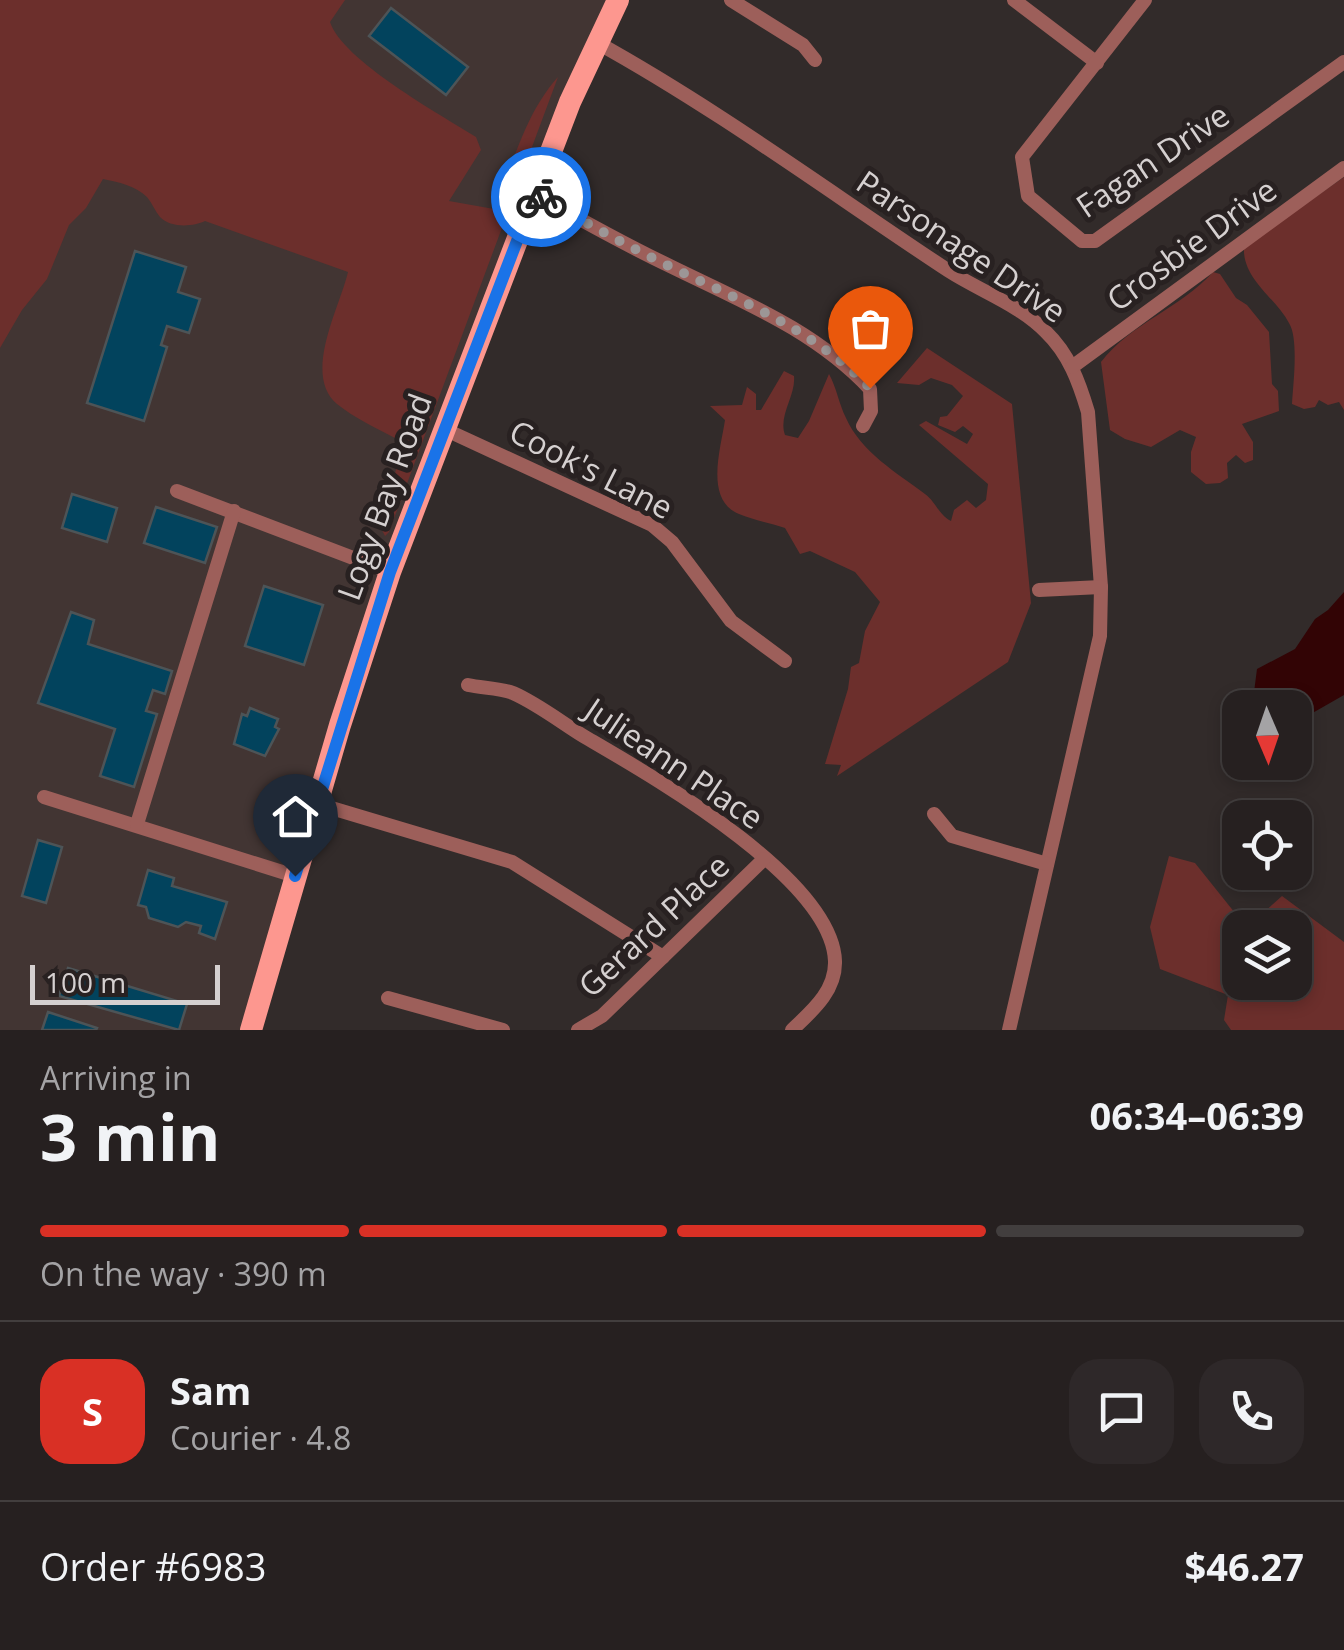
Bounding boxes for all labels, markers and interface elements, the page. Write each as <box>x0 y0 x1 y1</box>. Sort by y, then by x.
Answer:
street label: Fagan Drive <box>1067 93 1237 227</box>
courier <box>491 147 591 247</box>
street label: Parsonage Drive <box>849 160 1075 332</box>
street label: Crosbie Drive <box>1098 168 1285 320</box>
icon: bike <box>514 170 569 225</box>
pin <box>828 286 913 389</box>
icon: bag <box>843 301 898 356</box>
street label: Logy Bay Road <box>326 387 441 606</box>
street label: Cook's Lane <box>503 409 681 528</box>
street label: Julieann Place <box>575 686 772 838</box>
north arrow <box>1222 690 1312 780</box>
map controls <box>1222 690 1312 1000</box>
pin <box>253 774 338 877</box>
icon: home <box>268 789 323 844</box>
button: locate <box>1222 800 1312 890</box>
street label: Gerard Place <box>568 844 738 1006</box>
button: layers <box>1222 910 1312 1000</box>
scale bar <box>30 960 220 1004</box>
text: 100 m <box>45 963 126 1001</box>
text: Arriving in <box>40 1056 192 1099</box>
text: 06:34–06:39 <box>1090 1089 1304 1141</box>
text: 3 min <box>40 1092 220 1180</box>
text: On the way · 390 m <box>40 1252 327 1295</box>
button: chat <box>1069 1359 1174 1464</box>
button: phone <box>1199 1359 1304 1464</box>
text: Sam <box>170 1364 251 1416</box>
text: S <box>82 1385 103 1437</box>
text: Courier · 4.8 <box>170 1416 351 1459</box>
text: Order #6983 <box>40 1540 267 1592</box>
text: $46.27 <box>1185 1540 1304 1592</box>

